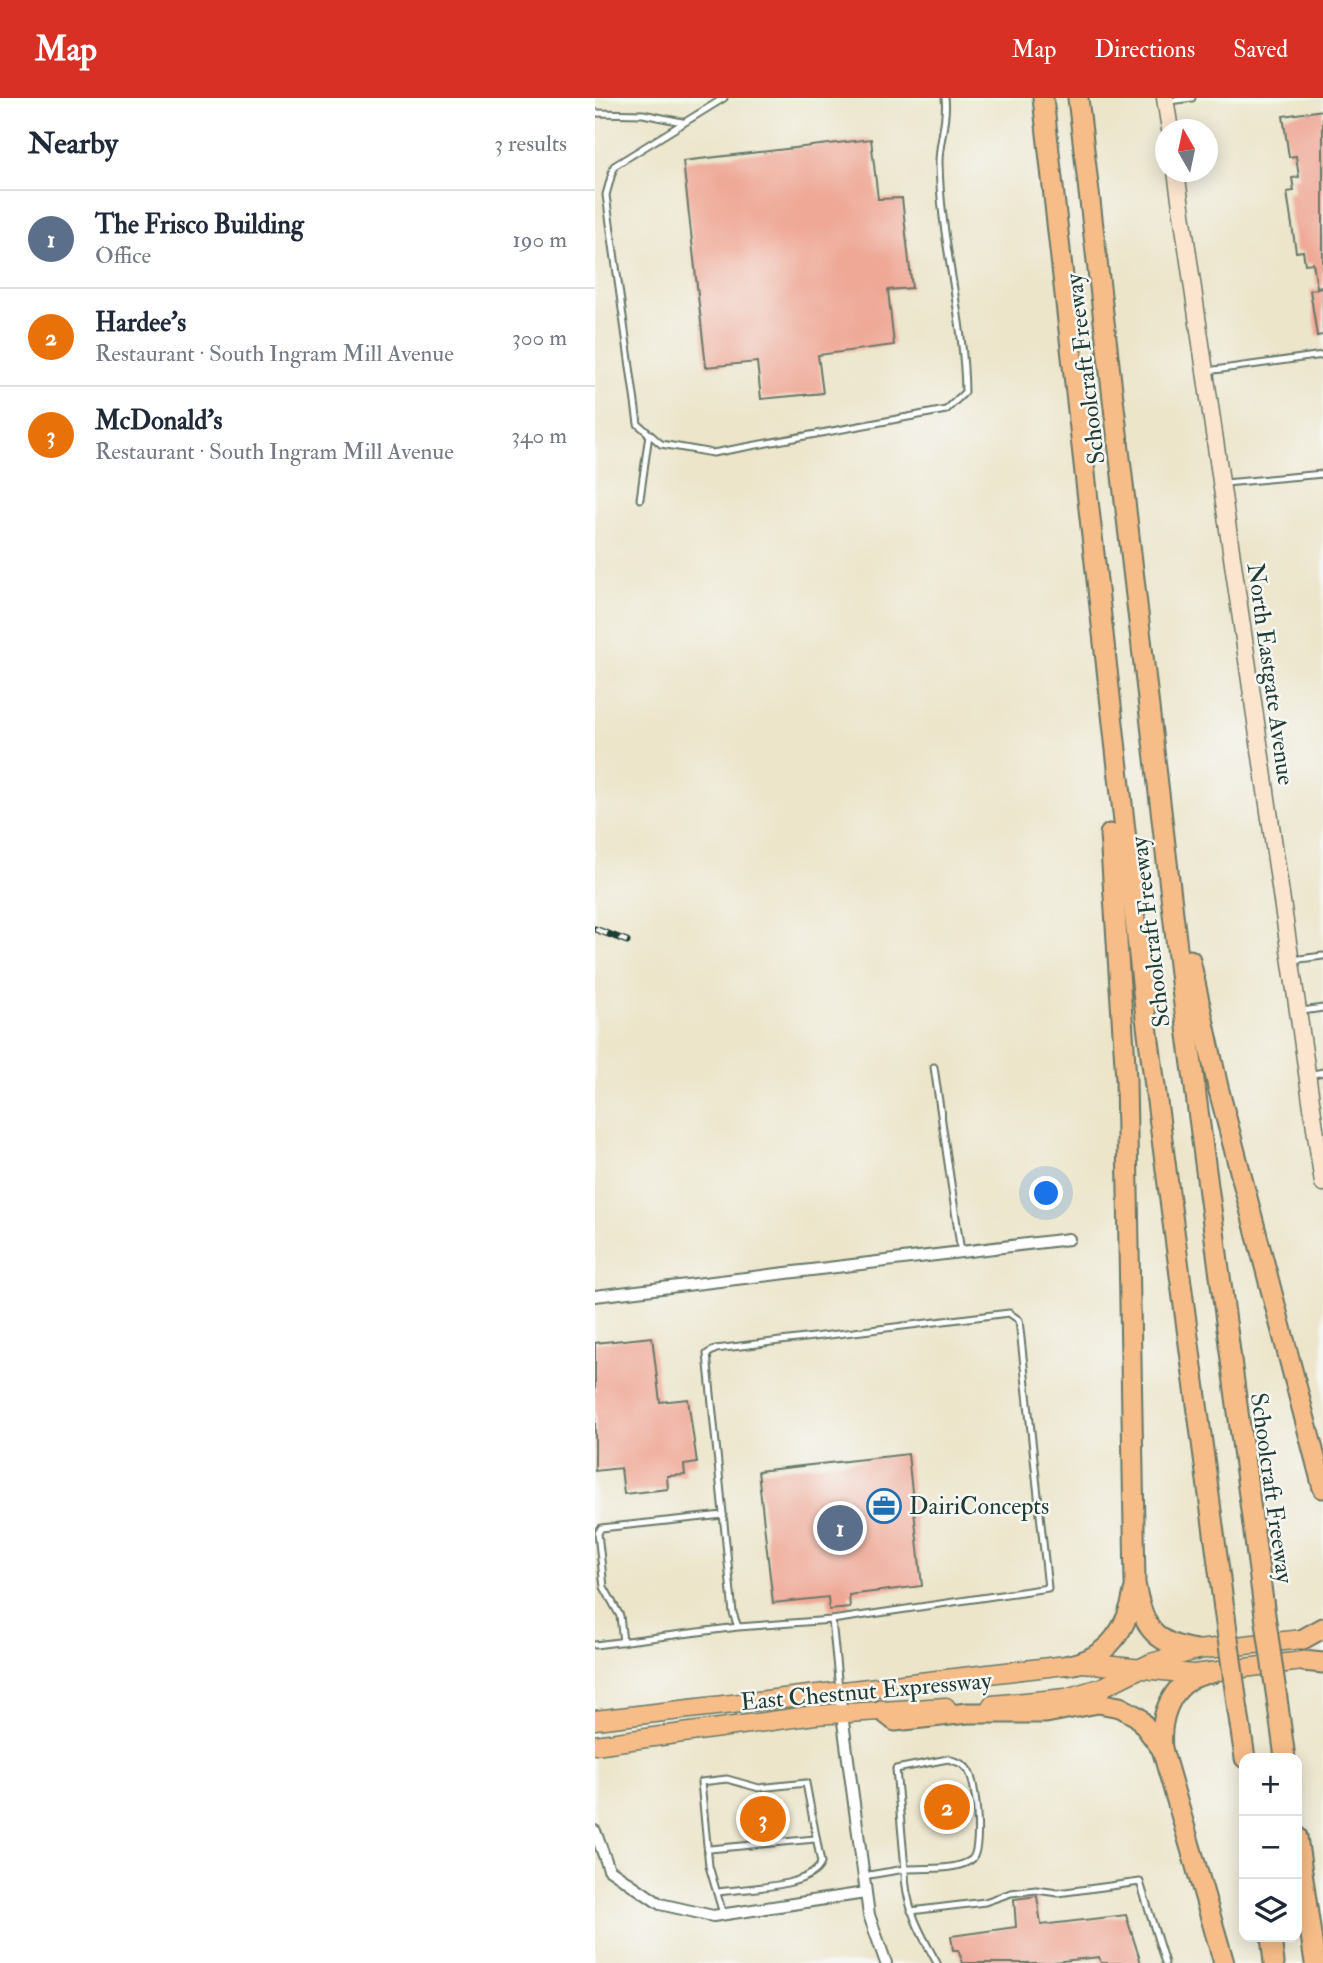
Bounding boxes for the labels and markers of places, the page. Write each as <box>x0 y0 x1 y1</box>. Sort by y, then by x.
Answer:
office icon: DairiConcepts <box>865 1487 903 1525</box>
place label: DairiConcepts <box>909 1491 1049 1522</box>
pin: 1 <box>817 1502 863 1554</box>
pin: 2 <box>924 1781 970 1833</box>
pin: 3 <box>740 1793 786 1845</box>

